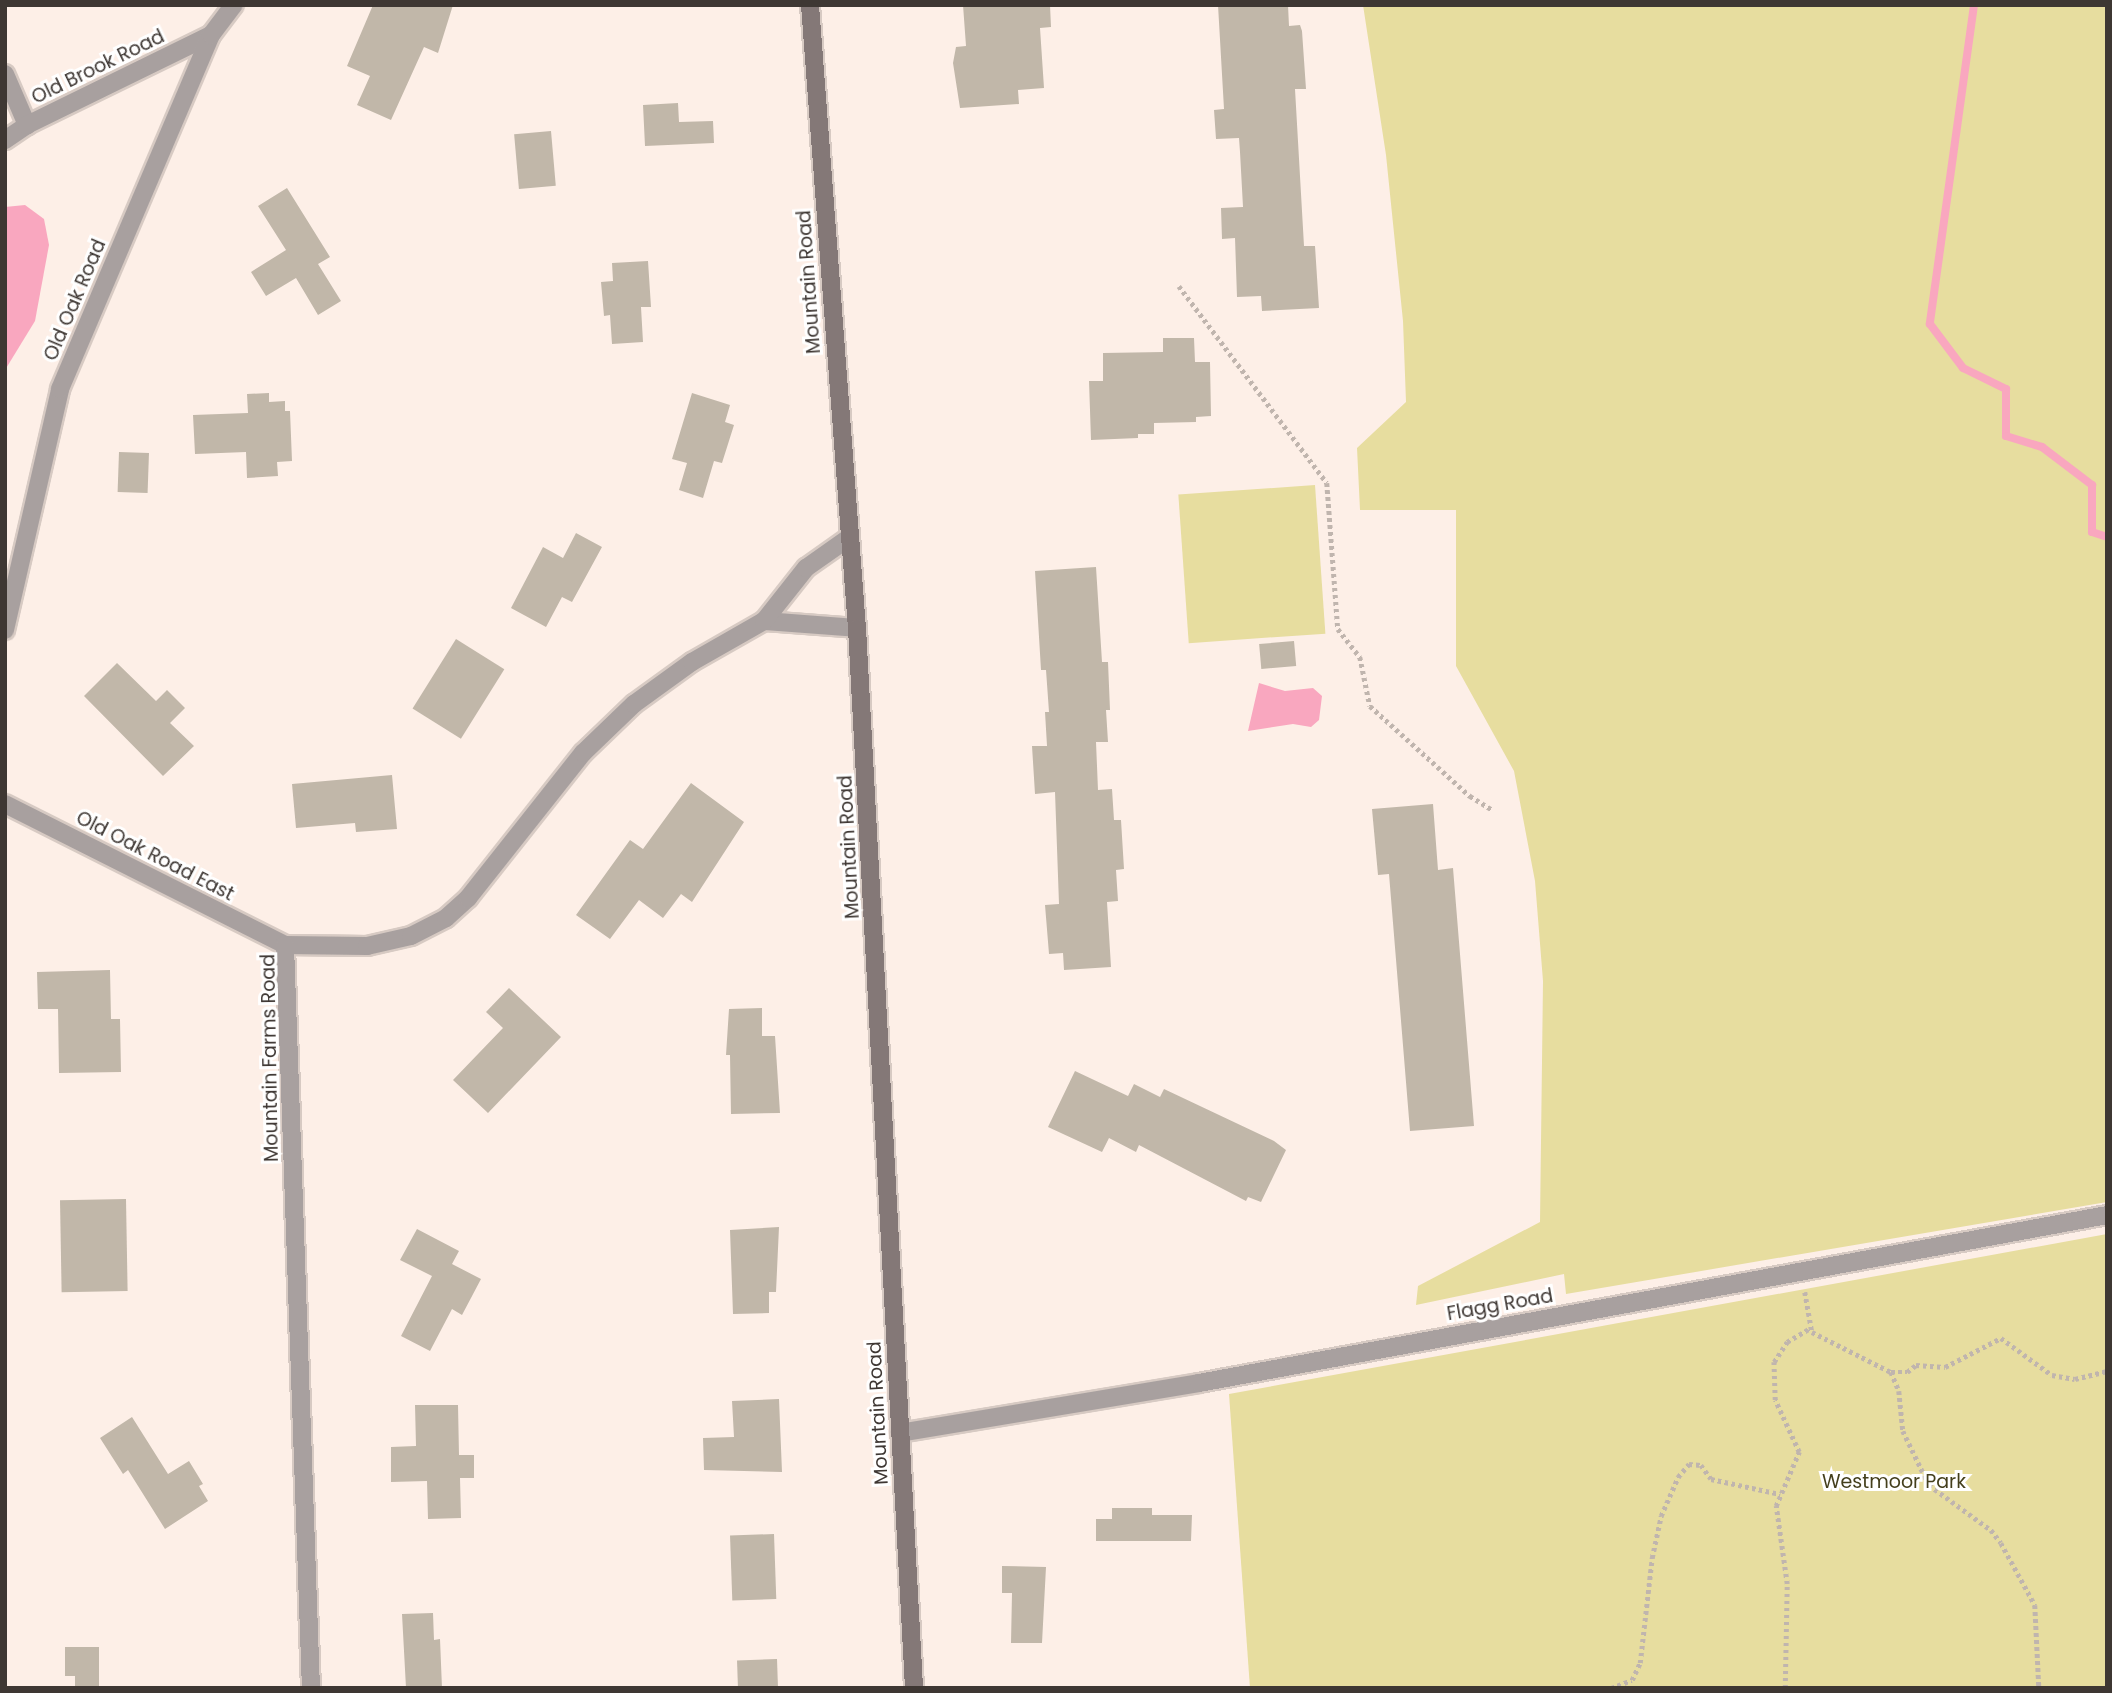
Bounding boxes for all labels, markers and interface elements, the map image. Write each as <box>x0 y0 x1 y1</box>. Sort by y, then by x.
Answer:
street label: Old Brook Road <box>28 25 168 109</box>
street label: Mountain Road <box>793 209 825 355</box>
street label: Old Oak Road <box>39 236 111 364</box>
street label: Mountain Road <box>834 775 864 919</box>
street label: Old Oak Road East <box>72 806 238 906</box>
street label: Mountain Farms Road <box>257 954 283 1162</box>
street label: Flagg Road <box>1445 1284 1555 1326</box>
street label: Mountain Road <box>863 1341 893 1485</box>
park label: Westmoor Park <box>1822 1471 1966 1493</box>

